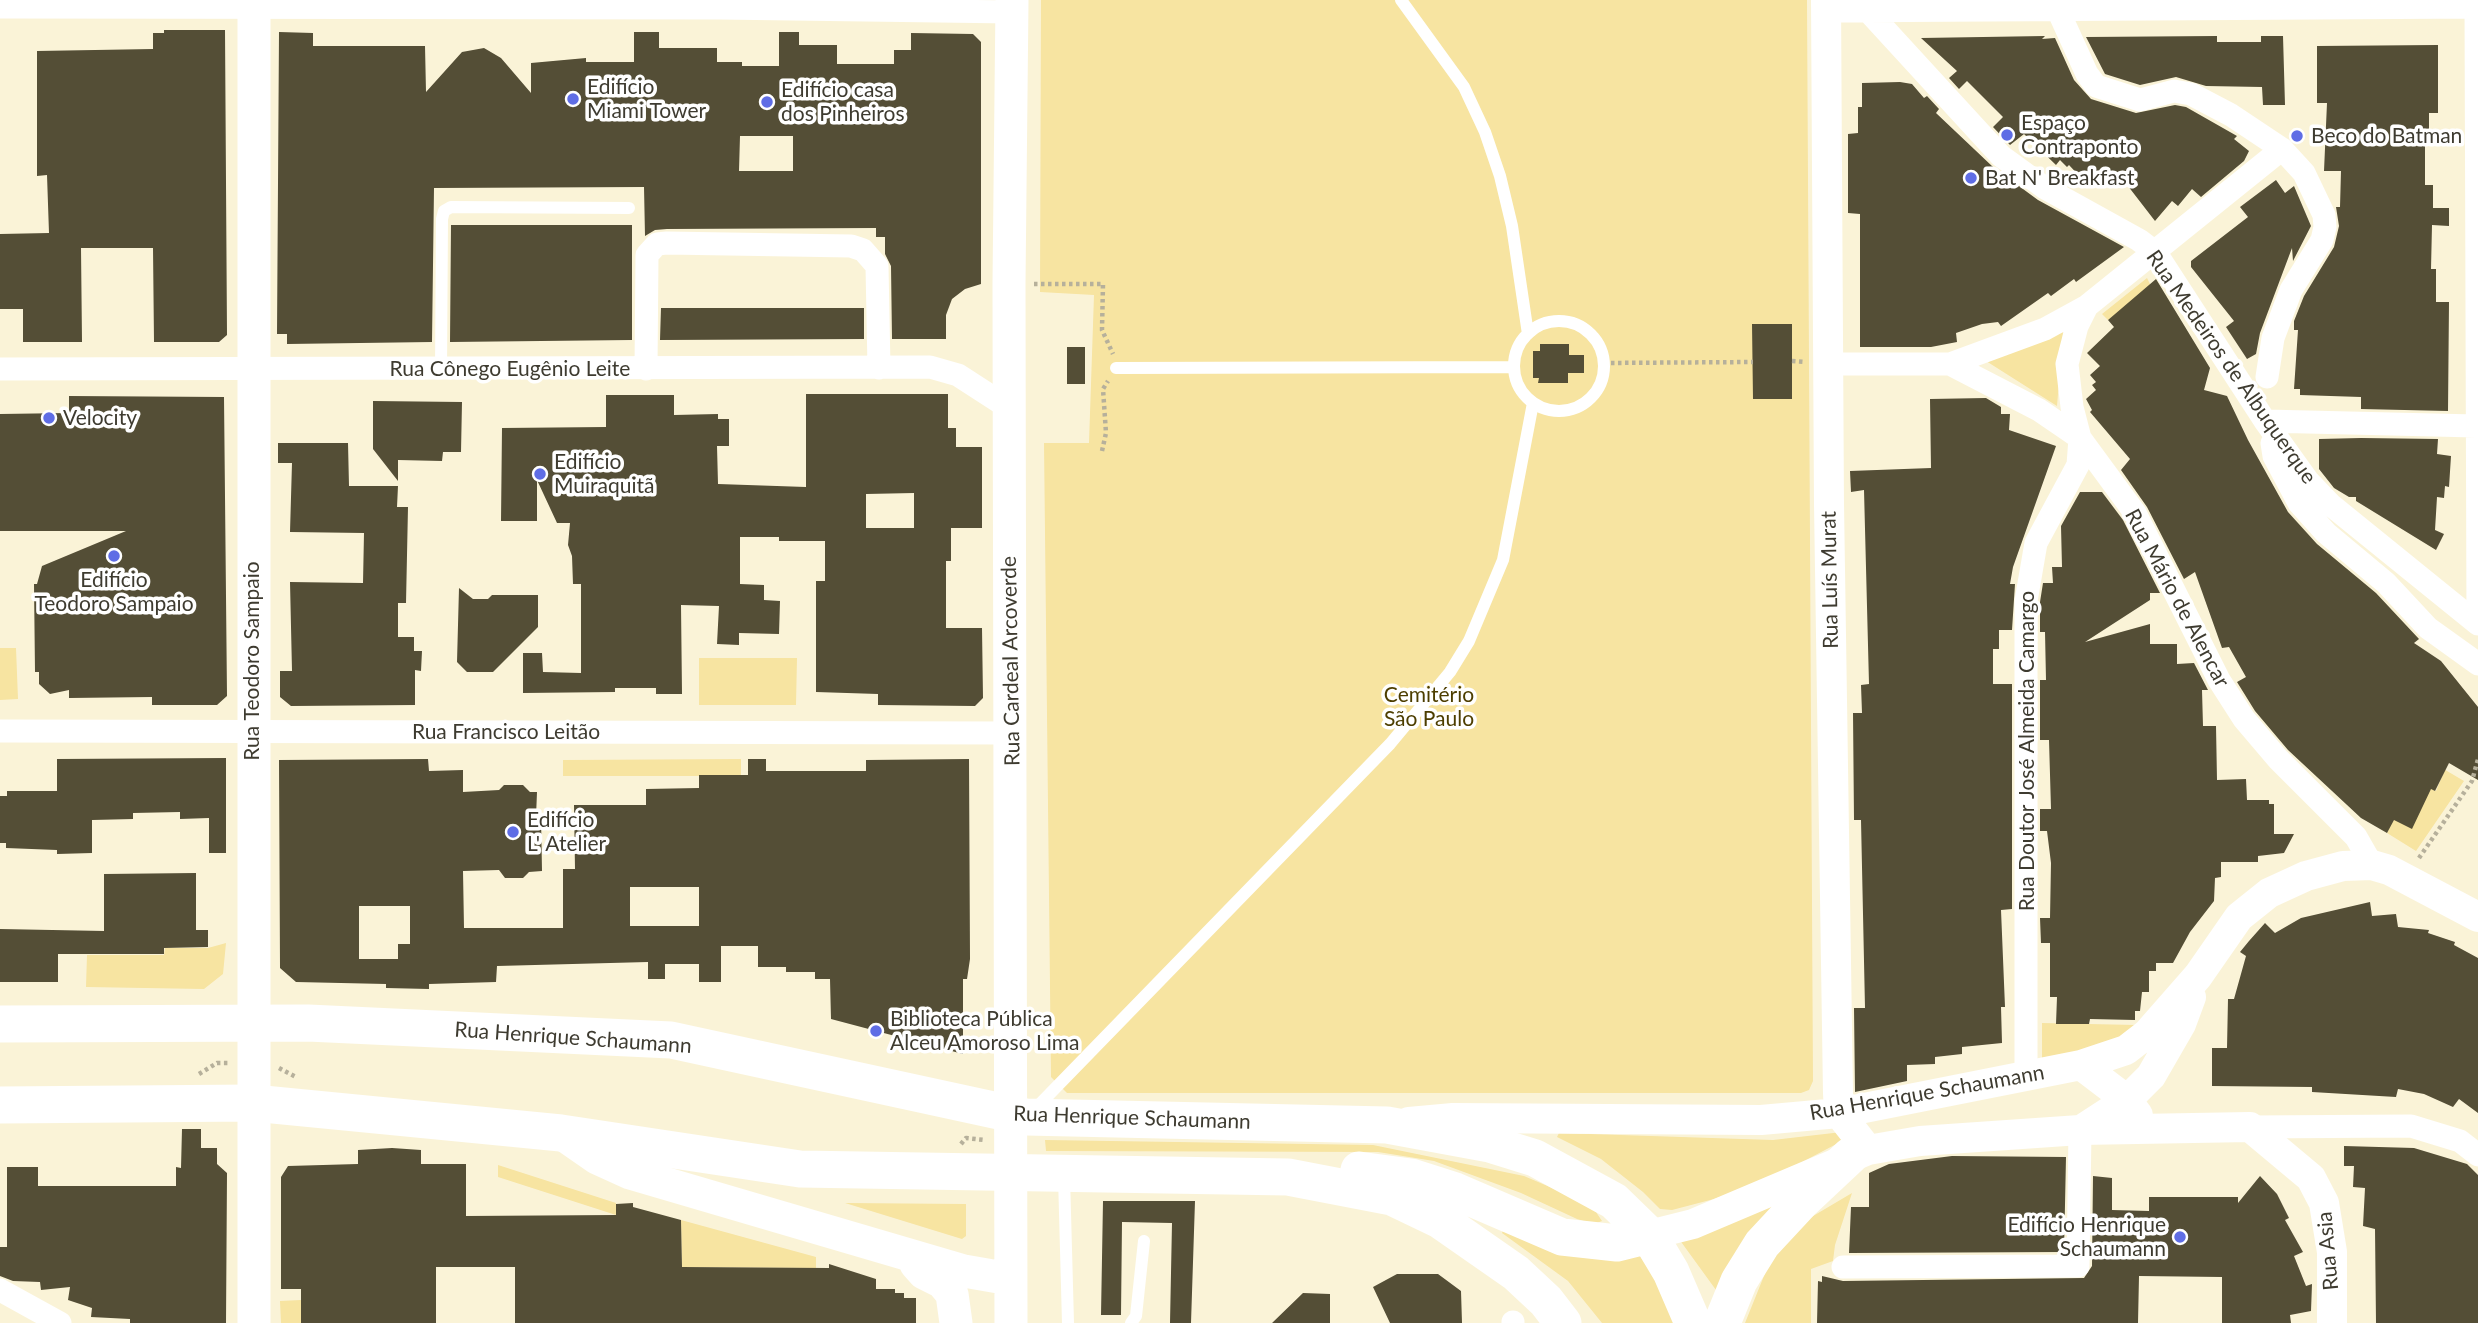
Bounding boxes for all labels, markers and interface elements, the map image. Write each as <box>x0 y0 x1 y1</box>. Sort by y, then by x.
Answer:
place label: Edifício Miami Tower <box>587 74 706 124</box>
place label: Edifício casa dos Pinheiros <box>781 77 905 127</box>
marker: Edifício Miami Tower <box>565 91 581 107</box>
marker: Edifício casa dos Pinheiros <box>759 94 775 110</box>
place label: Espaço Contraponto <box>2021 110 2138 160</box>
place label: Beco do Batman <box>2311 123 2462 149</box>
marker: Espaço Contraponto <box>1999 127 2015 143</box>
marker: Beco do Batman <box>2289 128 2305 144</box>
place label: Bat N' Breakfast <box>1985 165 2134 191</box>
marker: Bat N' Breakfast <box>1963 170 1979 186</box>
street label: Rua Medeiros de Albuquerque <box>2141 245 2321 489</box>
street label: Rua Cônego Eugênio Leite <box>390 356 630 382</box>
place label: Velocity <box>63 405 137 431</box>
marker: Velocity <box>41 410 57 426</box>
place label: Edifício Muiraquitã <box>554 449 654 499</box>
marker: Edifício Muiraquitã <box>532 466 548 482</box>
street label: Rua Mário de Alencar <box>2119 505 2235 691</box>
street label: Rua Luís Murat <box>1816 511 1844 649</box>
marker: Edifício Teodoro Sampaio <box>106 548 122 564</box>
street label: Rua Cardeal Arcoverde <box>997 556 1025 766</box>
street label: Rua Teodoro Sampaio <box>239 561 265 761</box>
place label: Edifício Teodoro Sampaio <box>34 567 194 617</box>
street label: Rua Doutor José Almeida Camargo <box>2014 591 2040 911</box>
park label: Cemitério São Paulo <box>1384 682 1474 732</box>
street label: Rua Francisco Leitão <box>412 719 600 745</box>
place label: Edifício L' Atelier <box>527 807 606 857</box>
marker: Edifício L' Atelier <box>505 824 521 840</box>
place label: Biblioteca Pública Alceu Amoroso Lima <box>890 1006 1080 1056</box>
street label: Rua Henrique Schaumann <box>454 1017 692 1059</box>
marker: Biblioteca Pública Alceu Amoroso Lima <box>868 1023 884 1039</box>
street label: Rua Henrique Schaumann <box>1808 1060 2046 1126</box>
street label: Rua Henrique Schaumann <box>1013 1101 1251 1135</box>
street label: Rua Asia <box>2312 1211 2344 1291</box>
place label: Edifício Henrique Schaumann <box>2007 1212 2166 1262</box>
marker: Edifício Henrique Schaumann <box>2172 1229 2188 1245</box>

